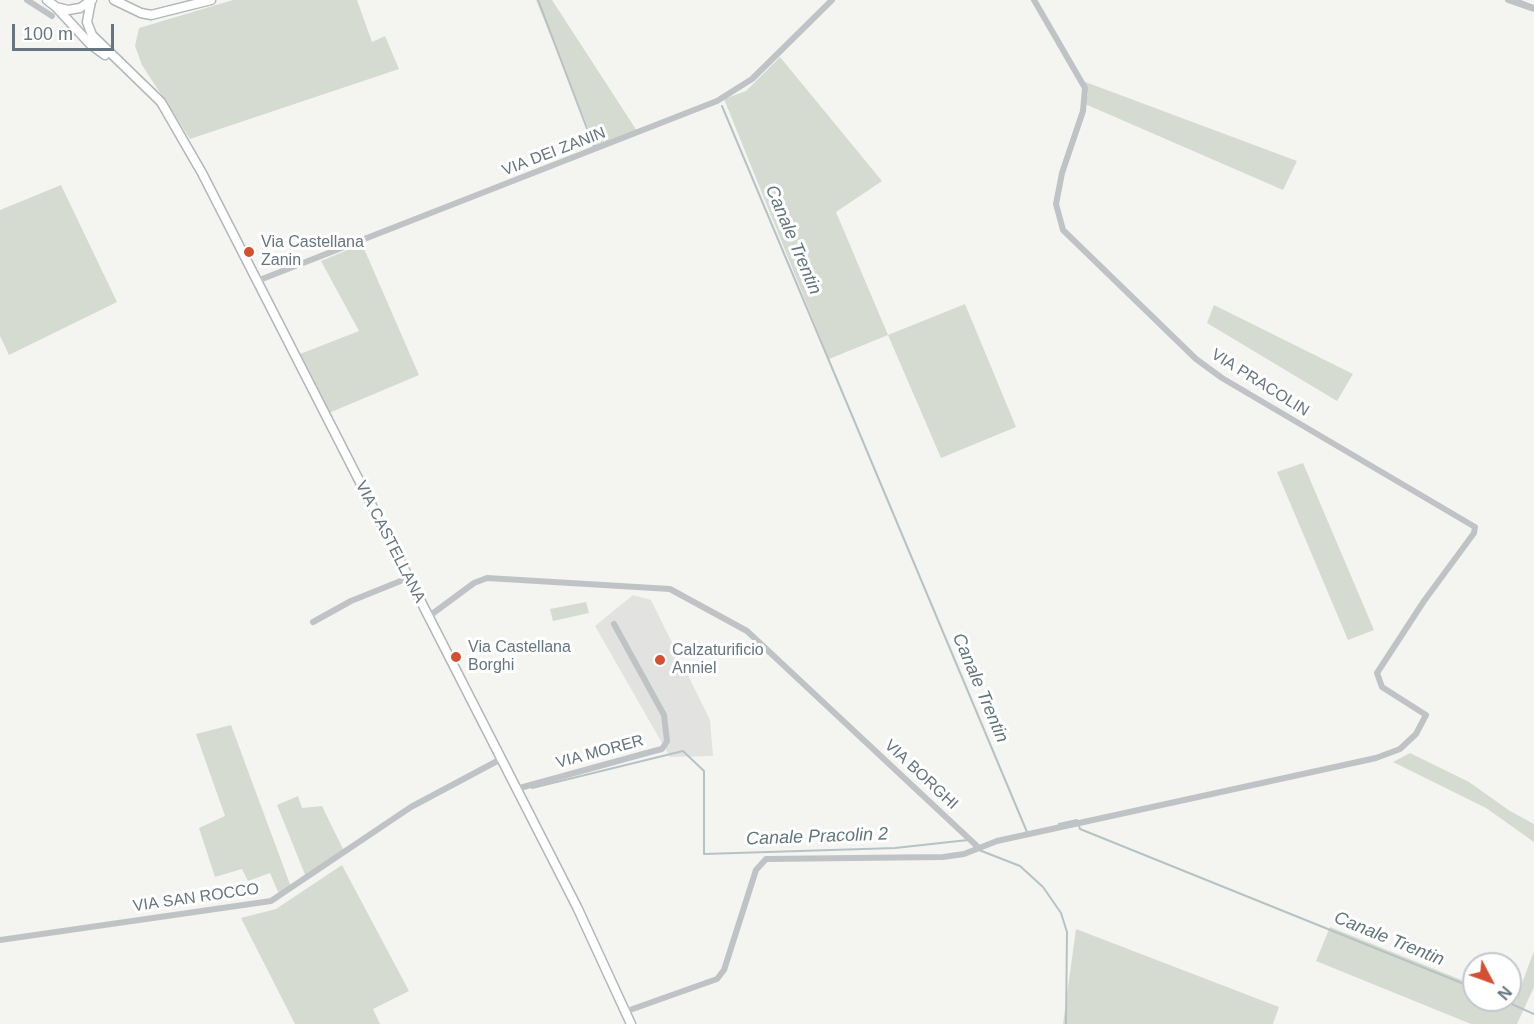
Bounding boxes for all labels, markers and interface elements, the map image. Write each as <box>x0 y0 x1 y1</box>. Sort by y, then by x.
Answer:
scale bar <box>15 12 117 50</box>
text: 100 m <box>23 24 73 44</box>
street label: VIA DEI ZANIN <box>500 123 608 181</box>
water label: Canale Trentin <box>760 182 826 298</box>
place label: Via Castellana Zanin <box>261 233 364 271</box>
marker: Via Castellana Zanin <box>242 245 256 259</box>
street label: VIA PRACOLIN <box>1207 345 1313 421</box>
street label: VIA CASTELLANA <box>351 478 429 606</box>
water label: Canale Trentin <box>947 630 1013 746</box>
place label: Via Castellana Borghi <box>468 638 571 676</box>
place label: Calzaturificio Anniel <box>672 641 764 679</box>
marker: Via Castellana Borghi <box>449 650 463 664</box>
marker: Calzaturificio Anniel <box>653 653 667 667</box>
street label: VIA MORER <box>554 731 646 773</box>
street label: VIA BORGHI <box>880 736 962 814</box>
water label: Canale Pracolin 2 <box>746 824 888 850</box>
street label: VIA SAN ROCCO <box>132 880 260 916</box>
water label: Canale Trentin <box>1331 907 1447 971</box>
north arrow <box>1462 952 1522 1012</box>
text: N <box>1494 983 1515 1003</box>

